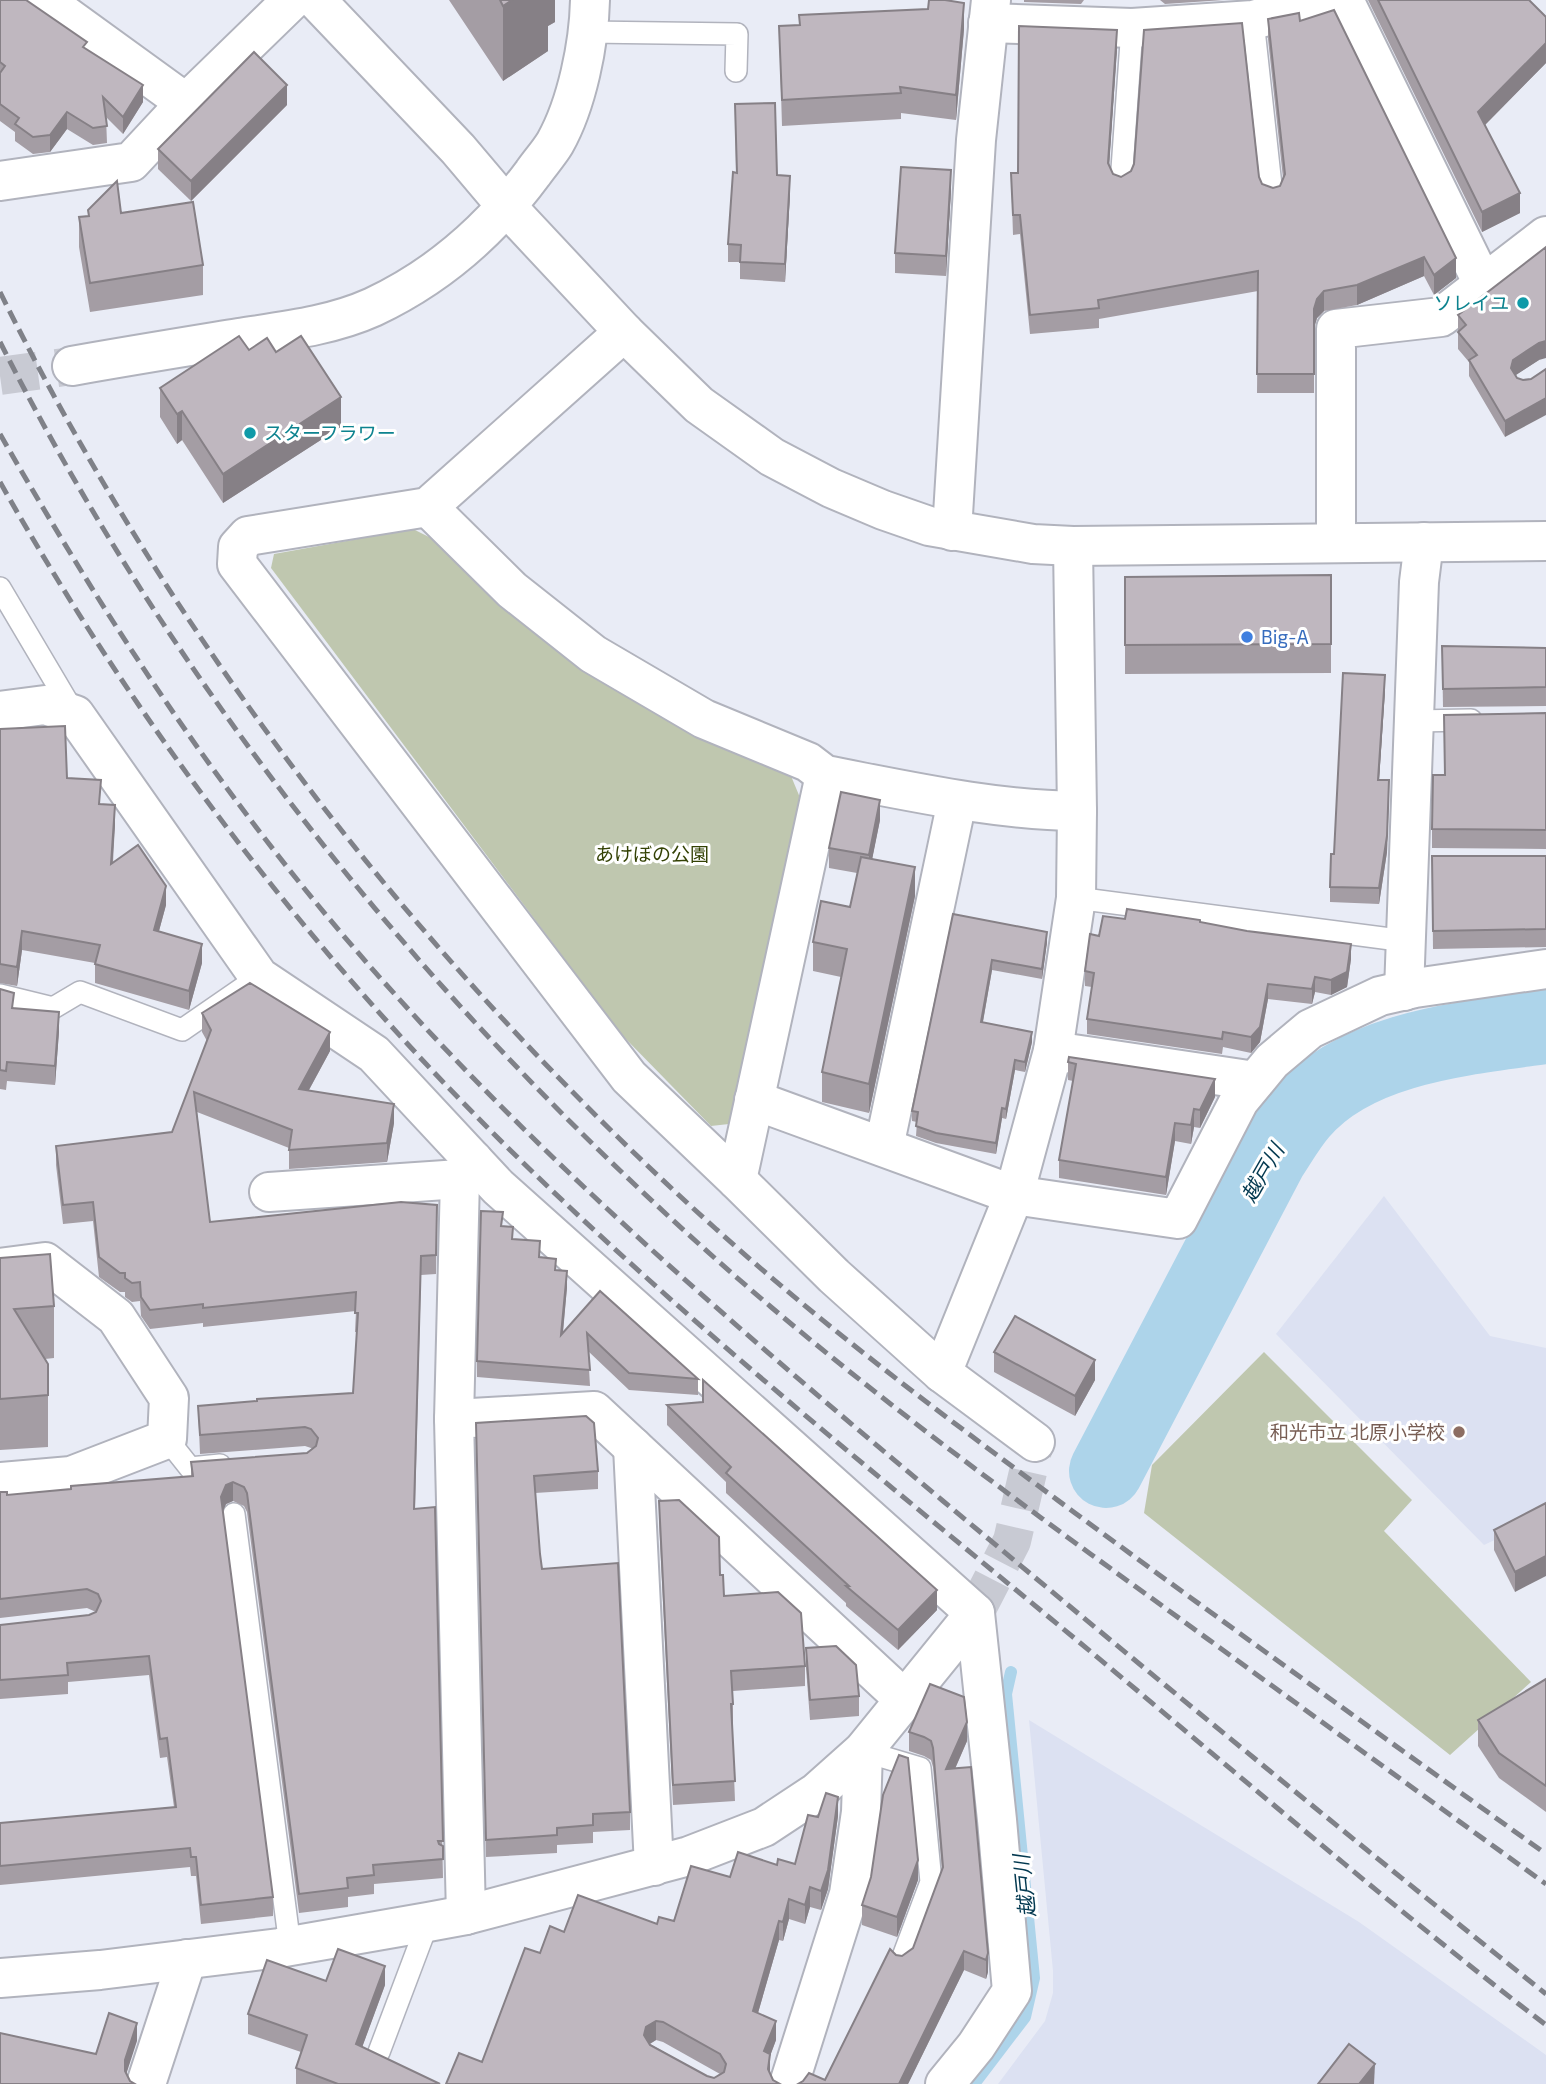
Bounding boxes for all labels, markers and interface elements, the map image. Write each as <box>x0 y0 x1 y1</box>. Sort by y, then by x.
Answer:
place label: ソレイユ <box>1433 291 1509 314</box>
marker: ソレイユ <box>1515 295 1531 311</box>
place label: スターフラワー <box>264 421 396 444</box>
marker: スターフラワー <box>242 425 258 441</box>
place label: Big-A <box>1261 625 1309 648</box>
marker: Big-A <box>1239 629 1255 645</box>
park label: あけぼの公園 <box>595 842 709 865</box>
water label: 越戸川 <box>1235 1137 1289 1206</box>
place label: 和光市立 北原小学校 <box>1270 1420 1445 1443</box>
marker: 和光市立 北原小学校 <box>1451 1424 1467 1440</box>
water label: 越戸川 <box>1008 1852 1039 1919</box>

